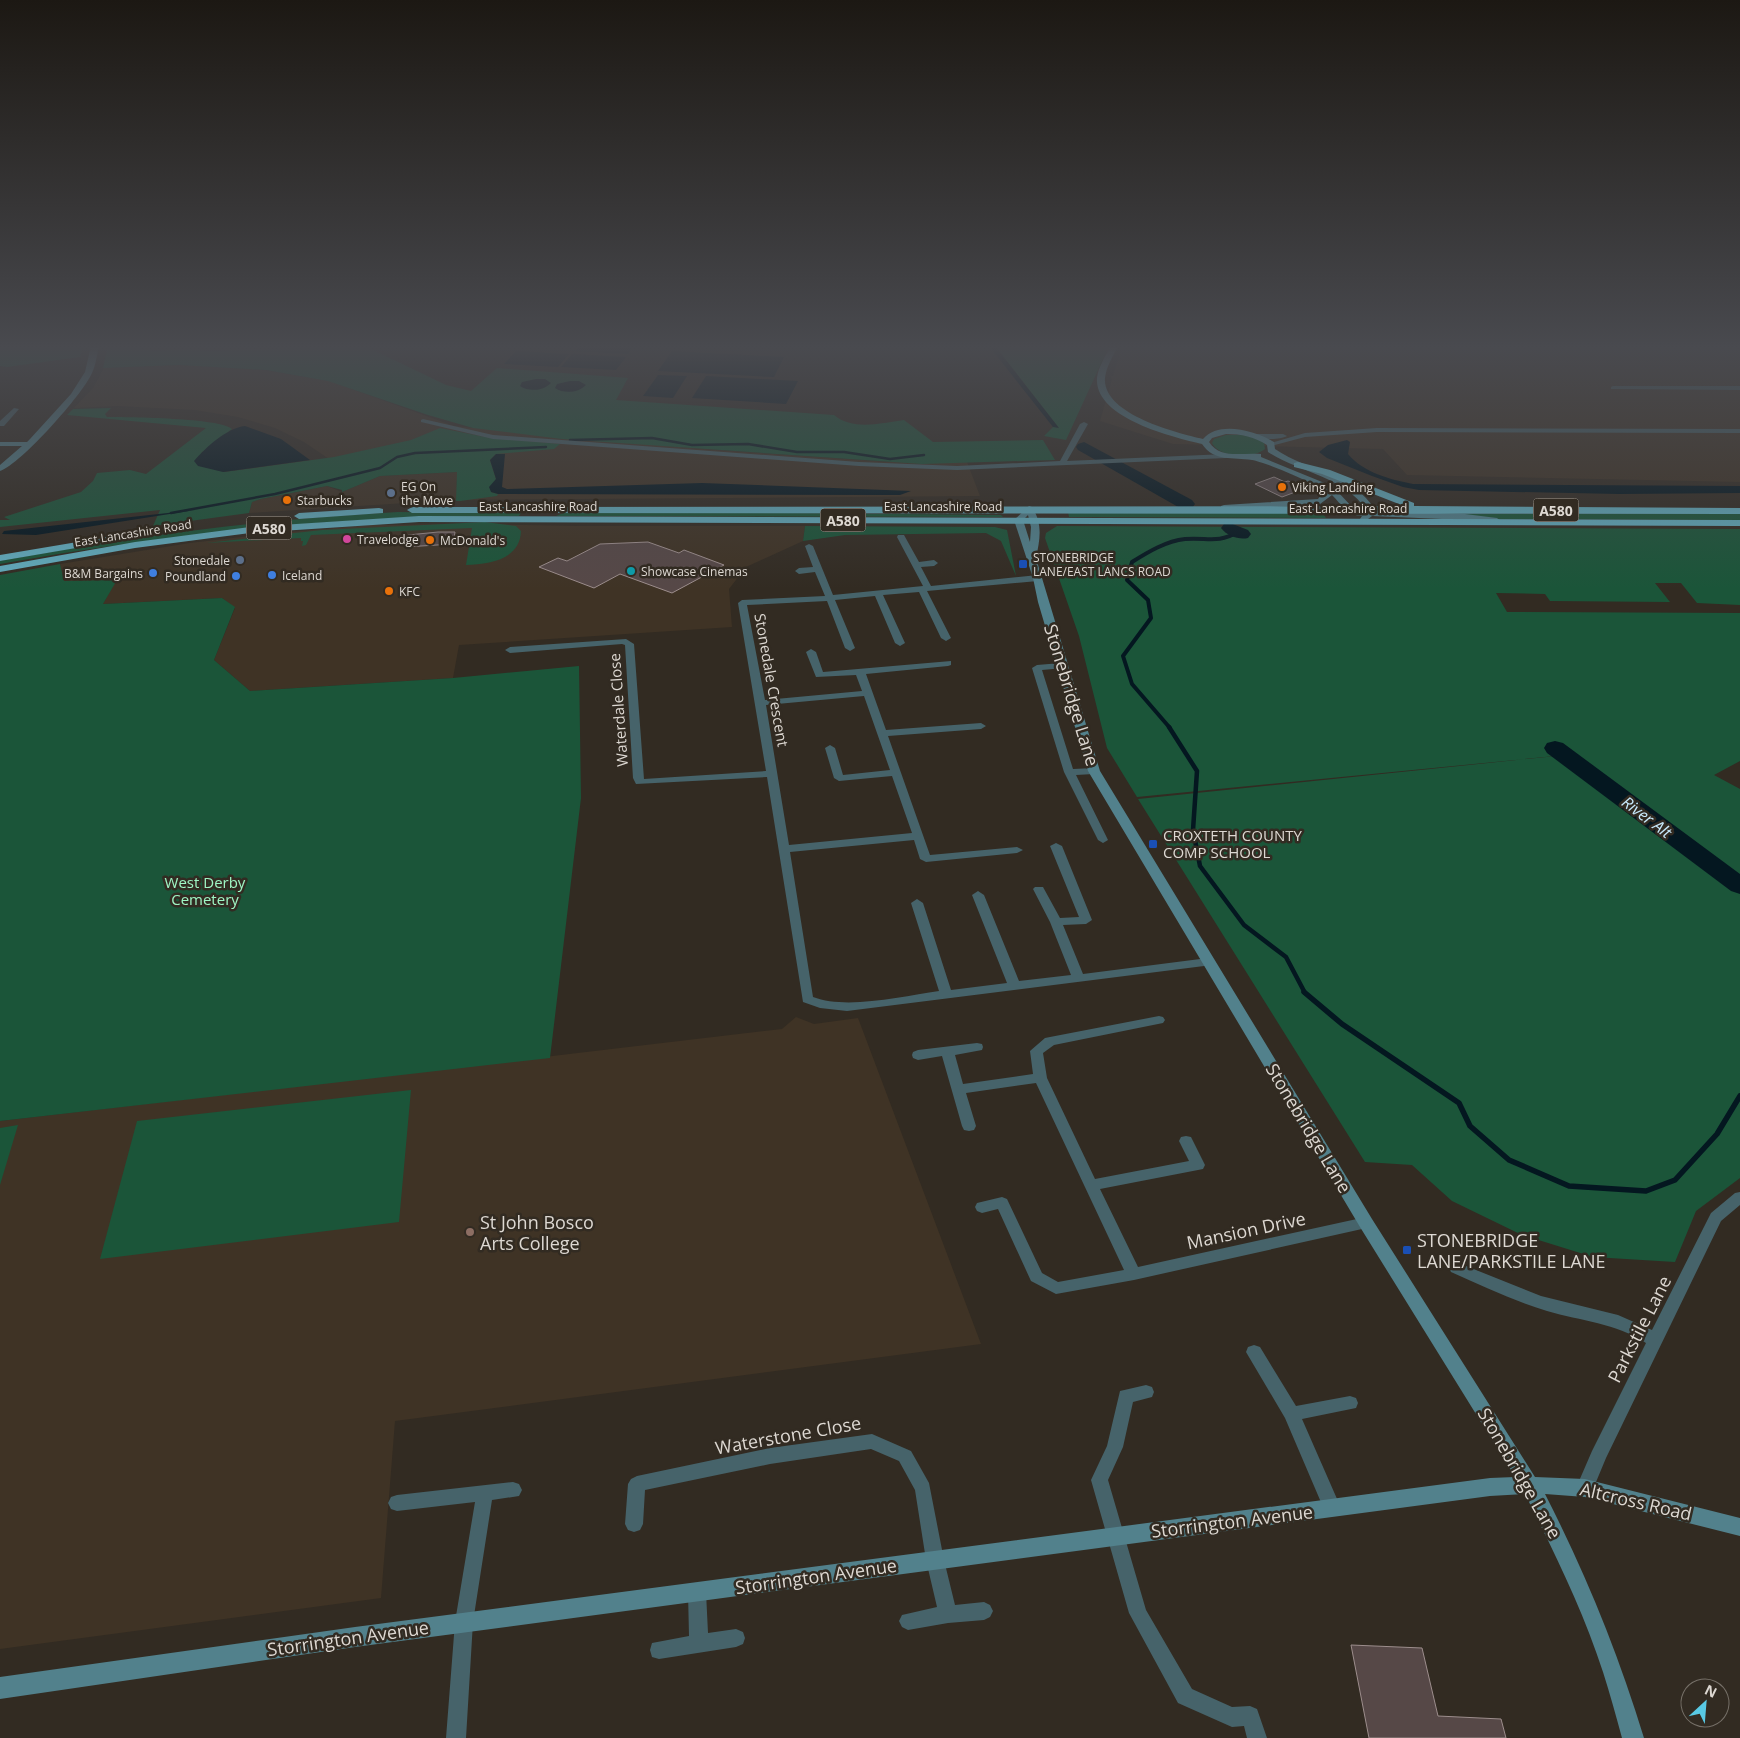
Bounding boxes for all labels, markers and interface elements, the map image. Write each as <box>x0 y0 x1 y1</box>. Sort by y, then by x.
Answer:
place label: EG On the Move <box>401 478 453 509</box>
place label: Viking Landing <box>1292 479 1374 496</box>
marker: Viking Landing <box>1276 481 1288 493</box>
marker: EG On the Move <box>385 487 397 499</box>
place label: Starbucks <box>297 492 352 509</box>
marker: Starbucks <box>281 494 293 506</box>
street label: East Lancashire Road <box>479 498 597 515</box>
street label: East Lancashire Road <box>884 498 1002 515</box>
road number: A580 <box>1534 498 1578 522</box>
street label: East Lancashire Road <box>1289 500 1407 517</box>
road number: A580 <box>820 508 866 532</box>
street label: East Lancashire Road <box>73 515 193 551</box>
road number: A580 <box>246 516 292 540</box>
place label: Travelodge <box>357 531 419 548</box>
place label: McDonald's <box>440 532 505 549</box>
marker: Travelodge <box>341 533 353 545</box>
marker: McDonald's <box>424 534 436 546</box>
place label: STONEBRIDGE LANE/EAST LANCS ROAD <box>1033 549 1171 580</box>
place label: Stonedale <box>174 552 230 569</box>
marker: Stonedale <box>234 554 246 566</box>
marker: STONEBRIDGE LANE/EAST LANCS ROAD <box>1017 558 1029 570</box>
place label: Showcase Cinemas <box>641 563 748 580</box>
place label: B&M Bargains <box>64 565 143 582</box>
marker: Showcase Cinemas <box>625 565 637 577</box>
marker: B&M Bargains <box>147 567 159 579</box>
place label: Iceland <box>282 567 322 584</box>
place label: Poundland <box>165 568 226 585</box>
marker: Iceland <box>266 569 278 581</box>
marker: Poundland <box>230 570 242 582</box>
place label: KFC <box>399 583 421 600</box>
marker: KFC <box>383 585 395 597</box>
street label: Stonedale Crescent <box>750 612 794 748</box>
street label: Stonebridge Lane <box>1039 621 1105 769</box>
street label: Waterdale Close <box>604 653 632 767</box>
water label: River Alt <box>1618 791 1677 843</box>
place label: CROXTETH COUNTY COMP SCHOOL <box>1163 825 1302 862</box>
marker: CROXTETH COUNTY COMP SCHOOL <box>1147 838 1159 850</box>
park label: West Derby Cemetery <box>165 872 246 909</box>
street label: Stonebridge Lane <box>1261 1059 1357 1197</box>
street label: Mansion Drive <box>1184 1206 1308 1254</box>
place label: St John Bosco Arts College <box>480 1210 594 1255</box>
marker: St John Bosco Arts College <box>464 1226 476 1238</box>
place label: STONEBRIDGE LANE/PARKSTILE LANE <box>1417 1228 1606 1273</box>
marker: STONEBRIDGE LANE/PARKSTILE LANE <box>1401 1244 1413 1256</box>
street label: Parkstile Lane <box>1602 1271 1676 1387</box>
street label: Stonebridge Lane <box>1473 1403 1567 1543</box>
street label: Waterstone Close <box>713 1410 863 1460</box>
street label: Altcross Road <box>1578 1476 1694 1526</box>
street label: Storrington Avenue <box>1150 1499 1314 1543</box>
street label: Storrington Avenue <box>734 1553 898 1599</box>
street label: Storrington Avenue <box>266 1615 430 1661</box>
north arrow <box>1680 1678 1730 1728</box>
text: N <box>1702 1680 1720 1702</box>

